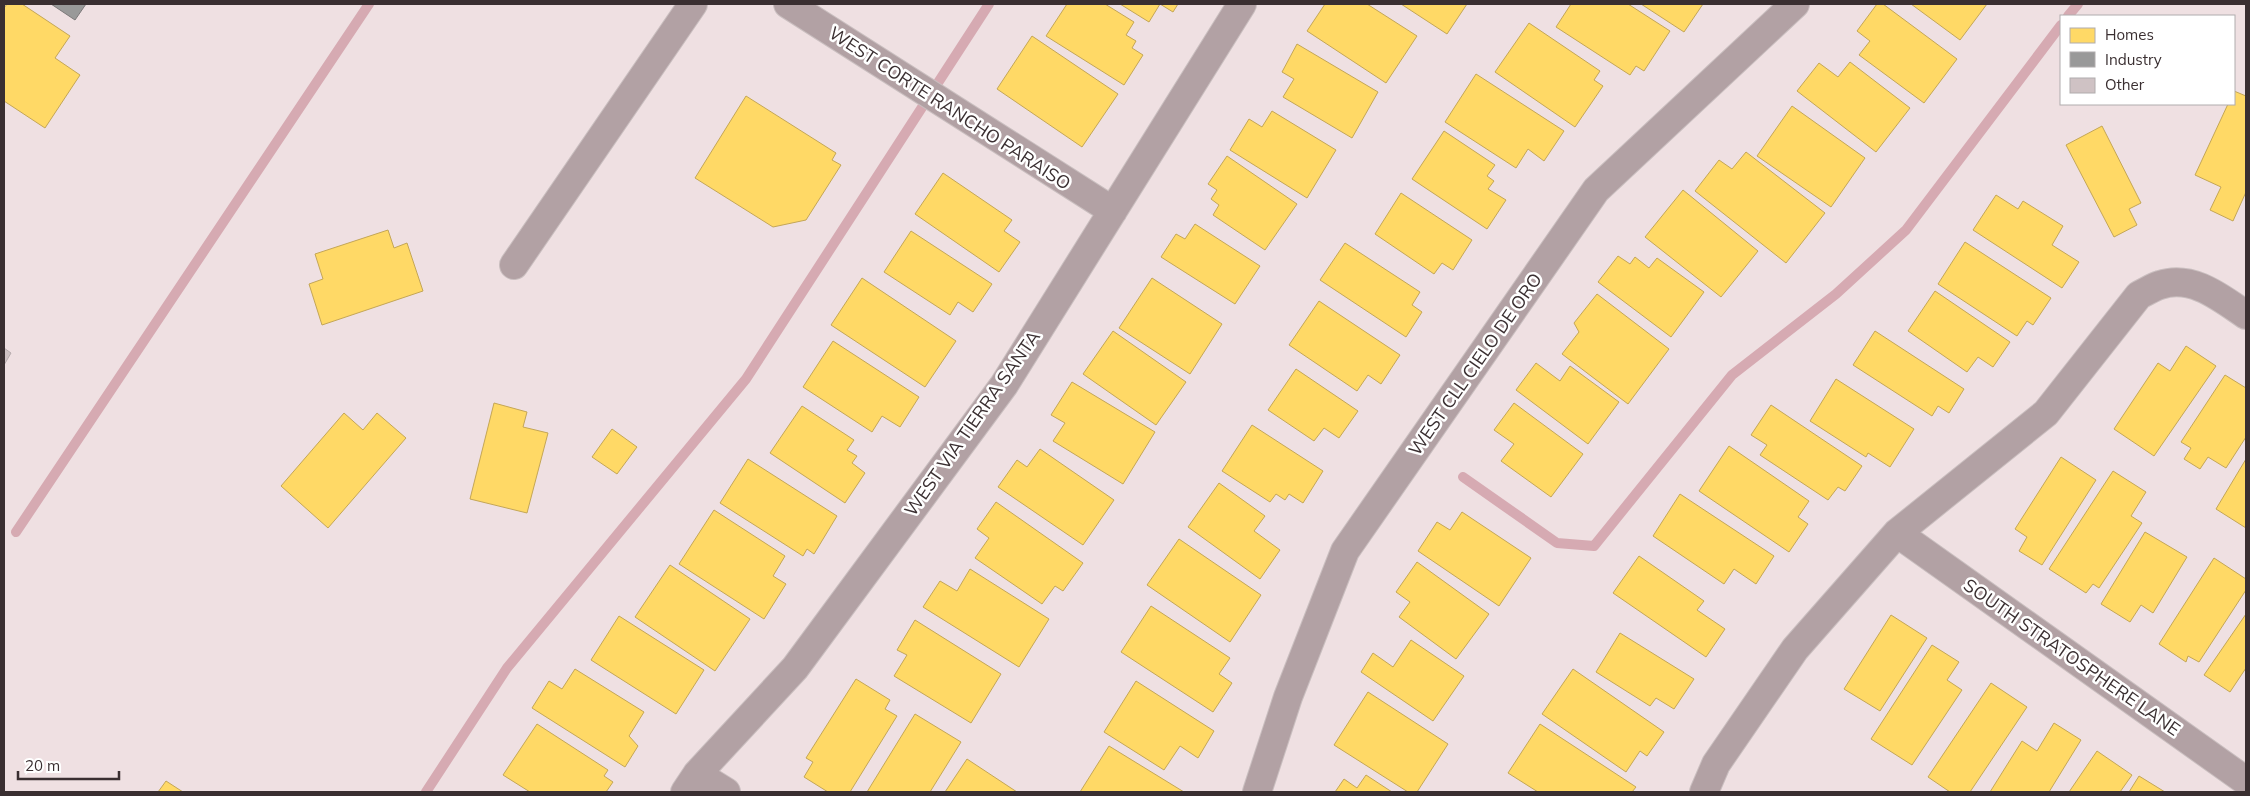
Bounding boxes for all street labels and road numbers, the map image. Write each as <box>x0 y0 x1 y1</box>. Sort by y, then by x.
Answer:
street label: WEST CORTE RANCHO PARAISO <box>825 21 1075 195</box>
street label: WEST CLL CIELO DE ORO <box>1403 268 1547 460</box>
street label: WEST VIA TIERRA SANTA <box>899 326 1045 520</box>
street label: SOUTH STRATOSPHERE LANE <box>1959 573 2185 741</box>

